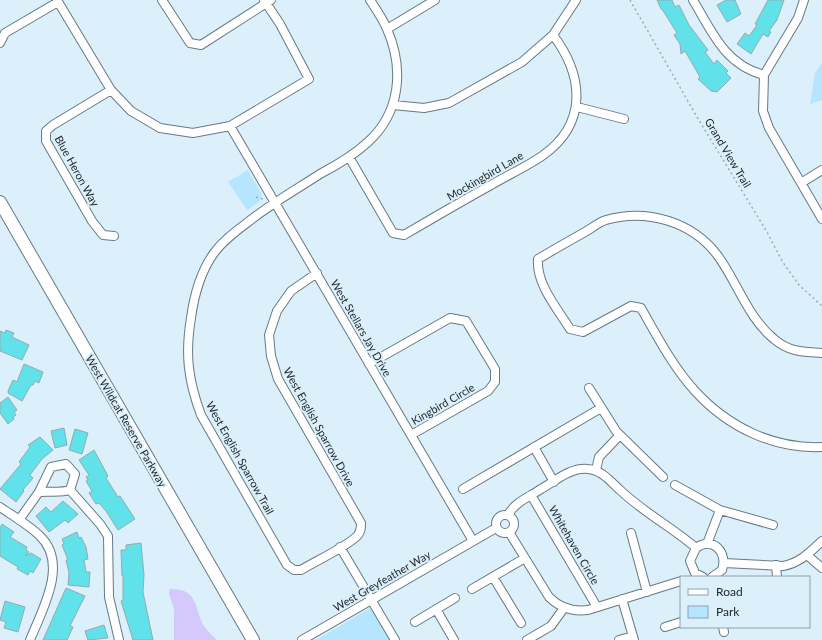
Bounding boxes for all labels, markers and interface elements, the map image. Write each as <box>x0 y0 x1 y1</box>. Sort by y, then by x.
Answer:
street label: Grand View Trail <box>703 116 754 190</box>
street label: Blue Heron Way <box>53 133 102 209</box>
street label: Mockingbird Lane <box>444 148 526 203</box>
street label: West Stellars Jay Drive <box>328 277 395 379</box>
street label: West Wildcat Reserve Parkway <box>83 352 170 489</box>
street label: West English Sparrow Drive <box>281 365 358 489</box>
street label: Kingbird Circle <box>409 380 477 427</box>
street label: West English Sparrow Trail <box>204 399 277 517</box>
street label: Whitehaven Circle <box>547 503 602 587</box>
street label: West Greyfeather Way <box>331 547 433 614</box>
legend <box>680 576 810 628</box>
text: Road <box>716 584 743 599</box>
text: Park <box>716 604 740 619</box>

